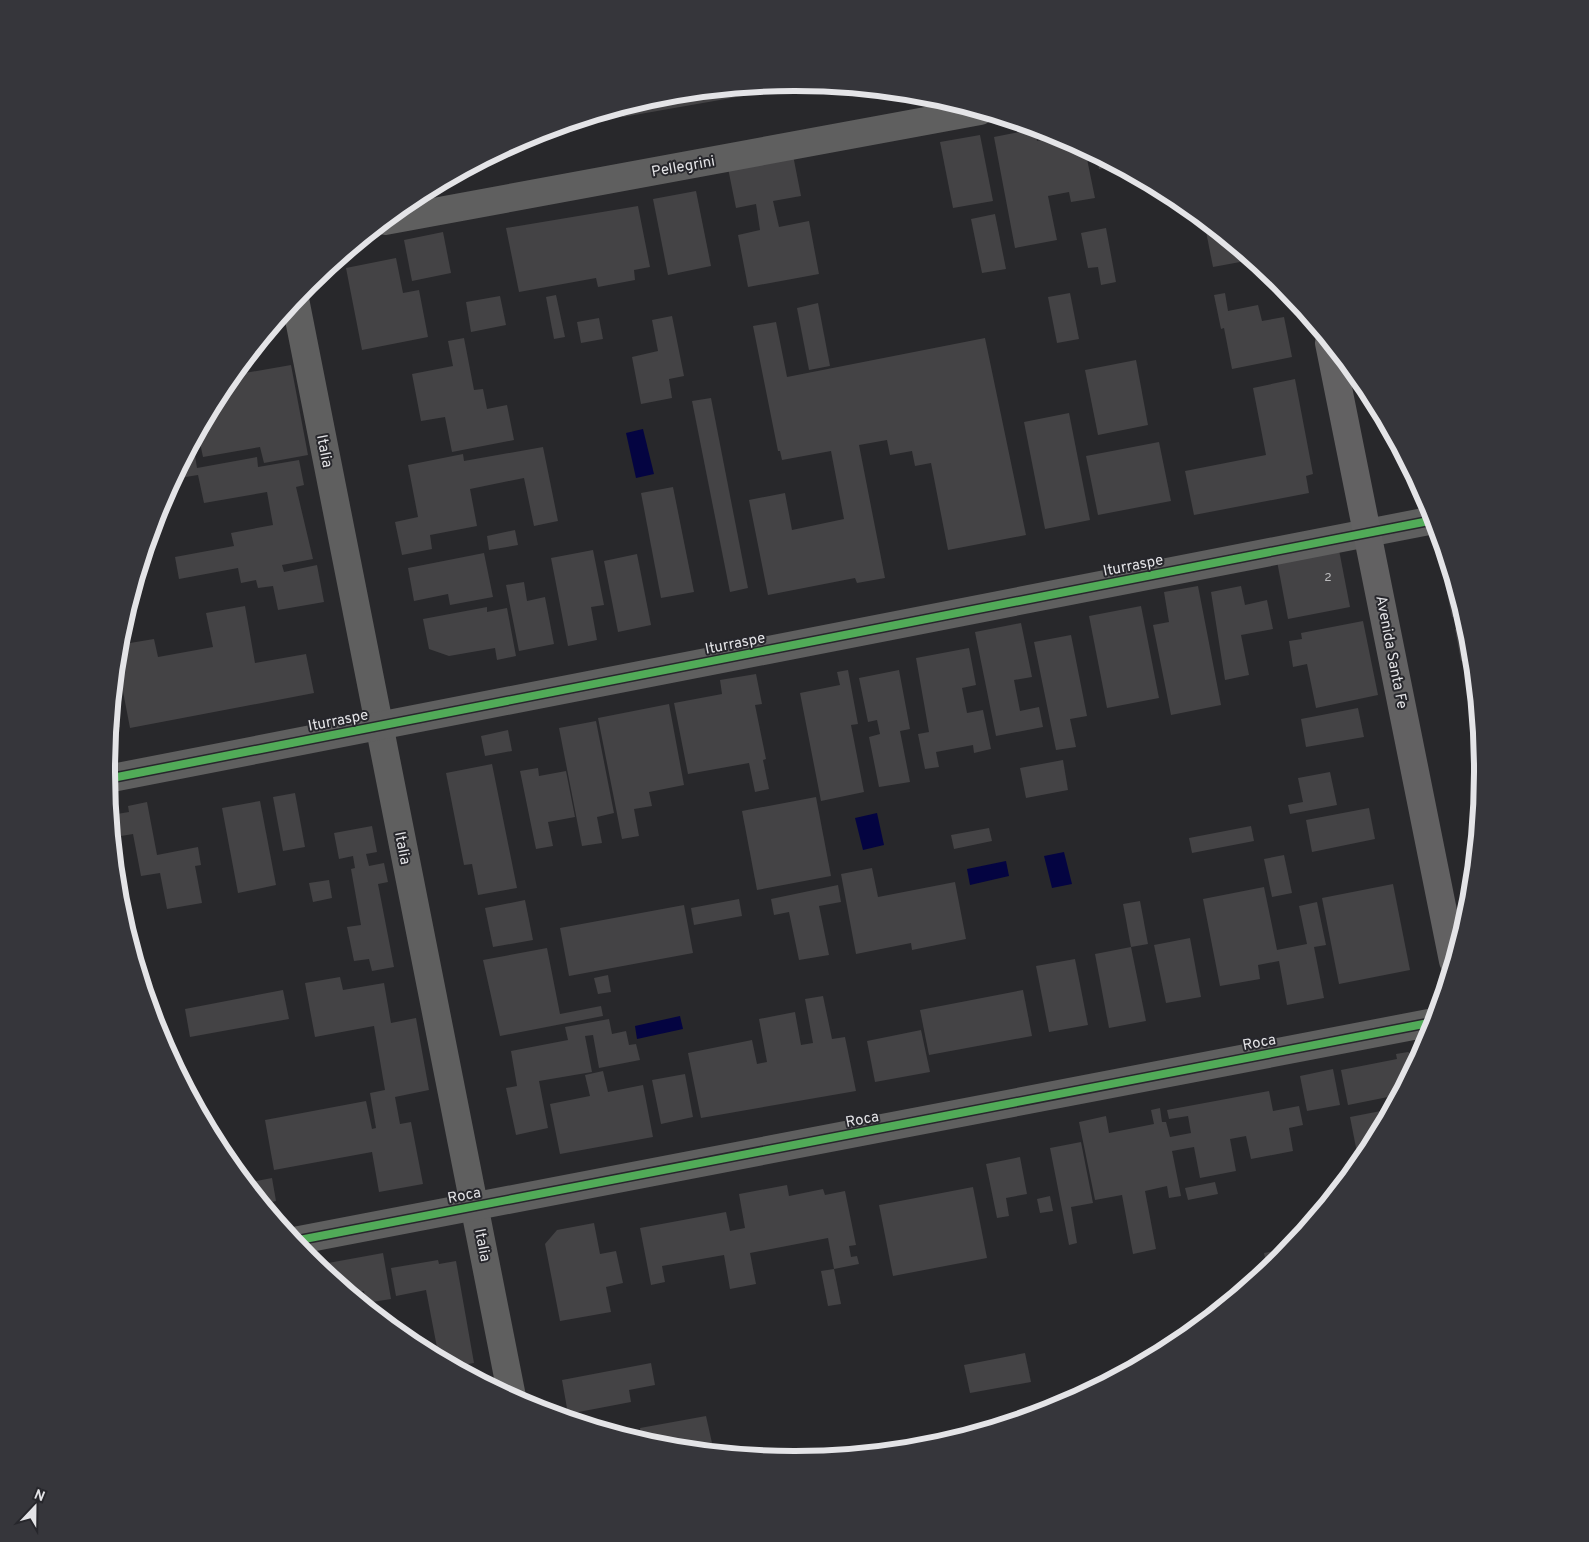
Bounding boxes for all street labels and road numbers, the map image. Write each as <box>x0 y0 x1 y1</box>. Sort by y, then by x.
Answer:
street label: Pellegrini <box>650 153 716 182</box>
street label: Italia <box>311 433 336 469</box>
street label: Iturraspe <box>1101 551 1165 582</box>
street label: Avenida Santa Fe <box>1370 594 1411 710</box>
street label: Iturraspe <box>703 629 767 660</box>
street label: Iturraspe <box>306 706 370 737</box>
street label: Italia <box>389 830 414 866</box>
street label: Roca <box>1241 1031 1278 1056</box>
street label: Roca <box>844 1108 881 1133</box>
street label: Roca <box>446 1184 483 1209</box>
street label: Italia <box>469 1227 494 1263</box>

